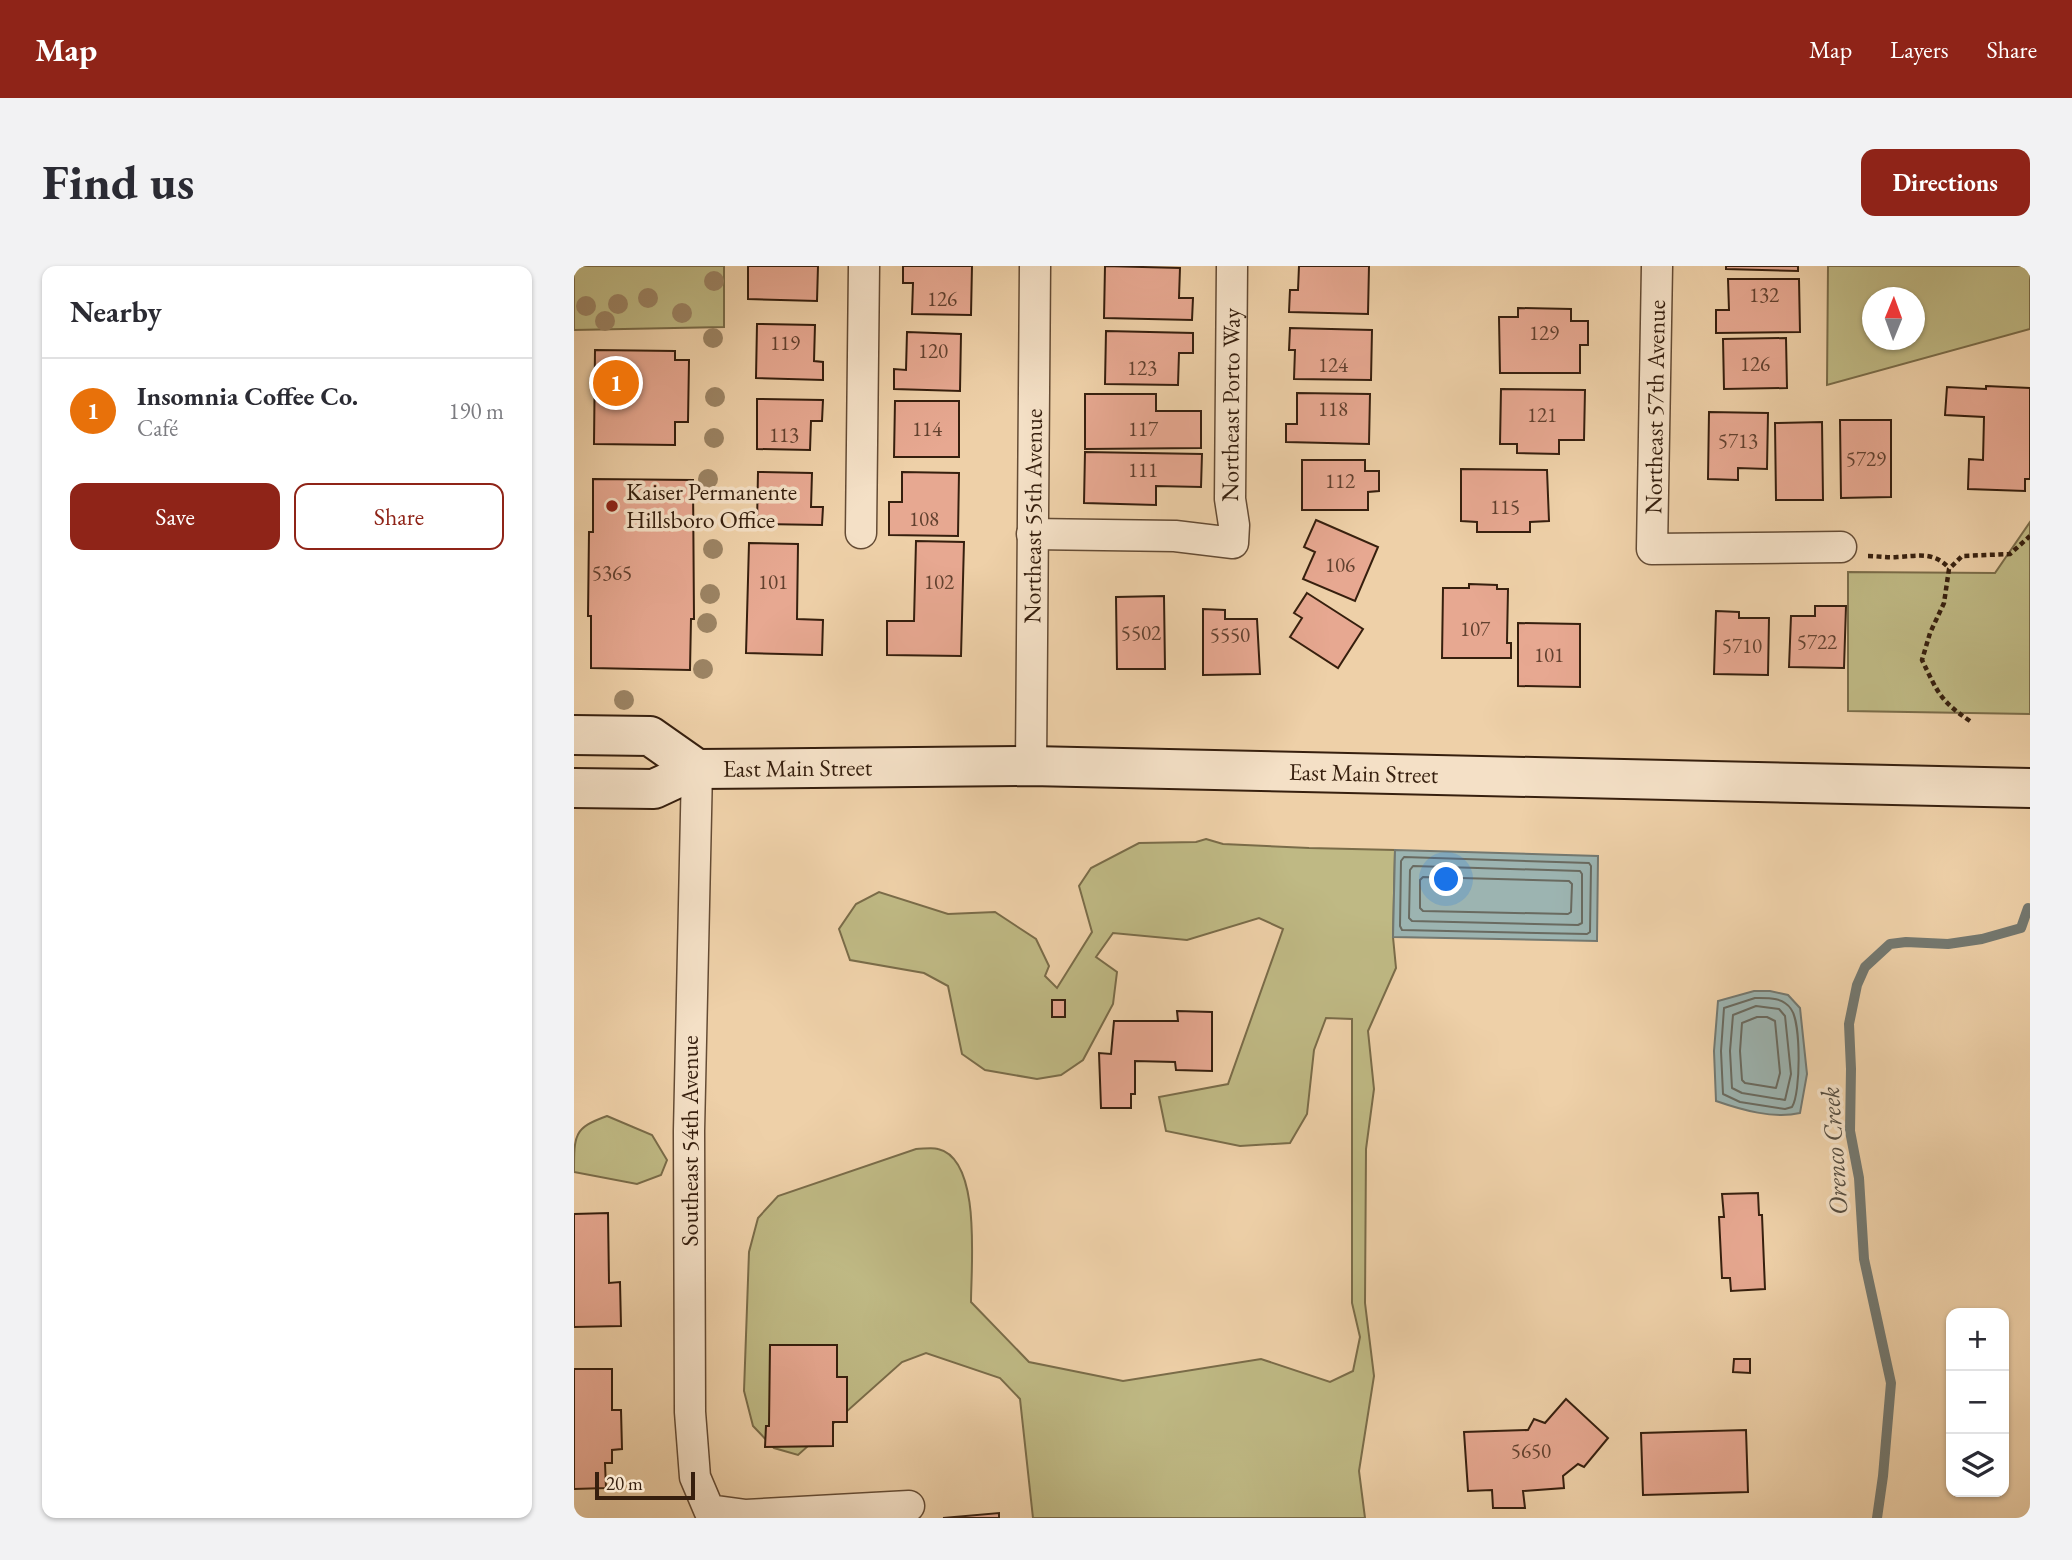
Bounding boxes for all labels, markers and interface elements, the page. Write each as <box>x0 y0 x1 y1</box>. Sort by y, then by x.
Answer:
text: Map <box>35 28 97 71</box>
text: Map <box>1809 34 1852 65</box>
text: Layers <box>1890 34 1949 65</box>
text: Share <box>1987 34 2037 65</box>
button: Directions <box>1861 149 2030 216</box>
text: Find us <box>42 150 194 214</box>
house number: 132 <box>1749 281 1779 308</box>
house number: 126 <box>927 285 957 312</box>
north arrow <box>1862 287 1925 350</box>
text: Nearby <box>70 292 162 331</box>
street label: Northeast 57th Avenue <box>1637 300 1672 514</box>
street label: Northeast Porto Way <box>1214 307 1247 502</box>
house number: 129 <box>1529 319 1559 346</box>
house number: 119 <box>770 329 800 356</box>
house number: 120 <box>918 337 948 364</box>
house number: 126 <box>1740 350 1770 377</box>
house number: 124 <box>1318 351 1349 378</box>
house number: 123 <box>1127 354 1157 381</box>
pin: 1 <box>593 357 639 409</box>
text: Insomnia Coffee Co. <box>137 379 358 413</box>
house number: 118 <box>1318 395 1348 422</box>
text: 1 <box>87 396 99 426</box>
text: 190 m <box>448 396 504 426</box>
house number: 121 <box>1527 401 1557 428</box>
street label: Northeast 55th Avenue <box>1016 409 1049 623</box>
text: Café <box>137 413 178 443</box>
house number: 114 <box>912 415 943 442</box>
house number: 117 <box>1128 415 1159 442</box>
house number: 113 <box>769 421 799 448</box>
house number: 5713 <box>1718 427 1758 454</box>
house number: 5729 <box>1846 445 1886 472</box>
house number: 111 <box>1128 456 1158 483</box>
house number: 112 <box>1325 467 1355 494</box>
place label: Kaiser Permanente Hillsboro Office <box>626 476 797 535</box>
button: Save <box>70 483 280 550</box>
button: Share <box>294 483 504 550</box>
house number: 115 <box>1490 493 1520 520</box>
marker: Kaiser Permanente Hillsboro Office <box>604 498 620 514</box>
house number: 108 <box>909 505 939 532</box>
house number: 106 <box>1325 551 1355 578</box>
house number: 5365 <box>592 559 632 586</box>
house number: 101 <box>758 568 788 595</box>
house number: 102 <box>924 568 954 595</box>
house number: 107 <box>1460 615 1491 642</box>
house number: 5502 <box>1121 619 1161 646</box>
house number: 5550 <box>1210 621 1250 648</box>
house number: 5722 <box>1797 628 1837 655</box>
house number: 5710 <box>1722 632 1762 659</box>
house number: 101 <box>1534 641 1564 668</box>
street label: East Main Street <box>723 751 873 784</box>
street label: East Main Street <box>1288 756 1439 790</box>
your location <box>1429 862 1463 896</box>
street label: Southeast 54th Avenue <box>674 1035 705 1247</box>
water label: Orenco Creek <box>1813 1086 1855 1216</box>
map controls <box>1946 1308 2009 1497</box>
button: + <box>1946 1308 2009 1371</box>
button: − <box>1946 1371 2009 1434</box>
button: layers <box>1946 1434 2009 1497</box>
house number: 5650 <box>1511 1437 1551 1464</box>
scale bar <box>595 1469 695 1501</box>
text: 20 m <box>606 1471 643 1496</box>

